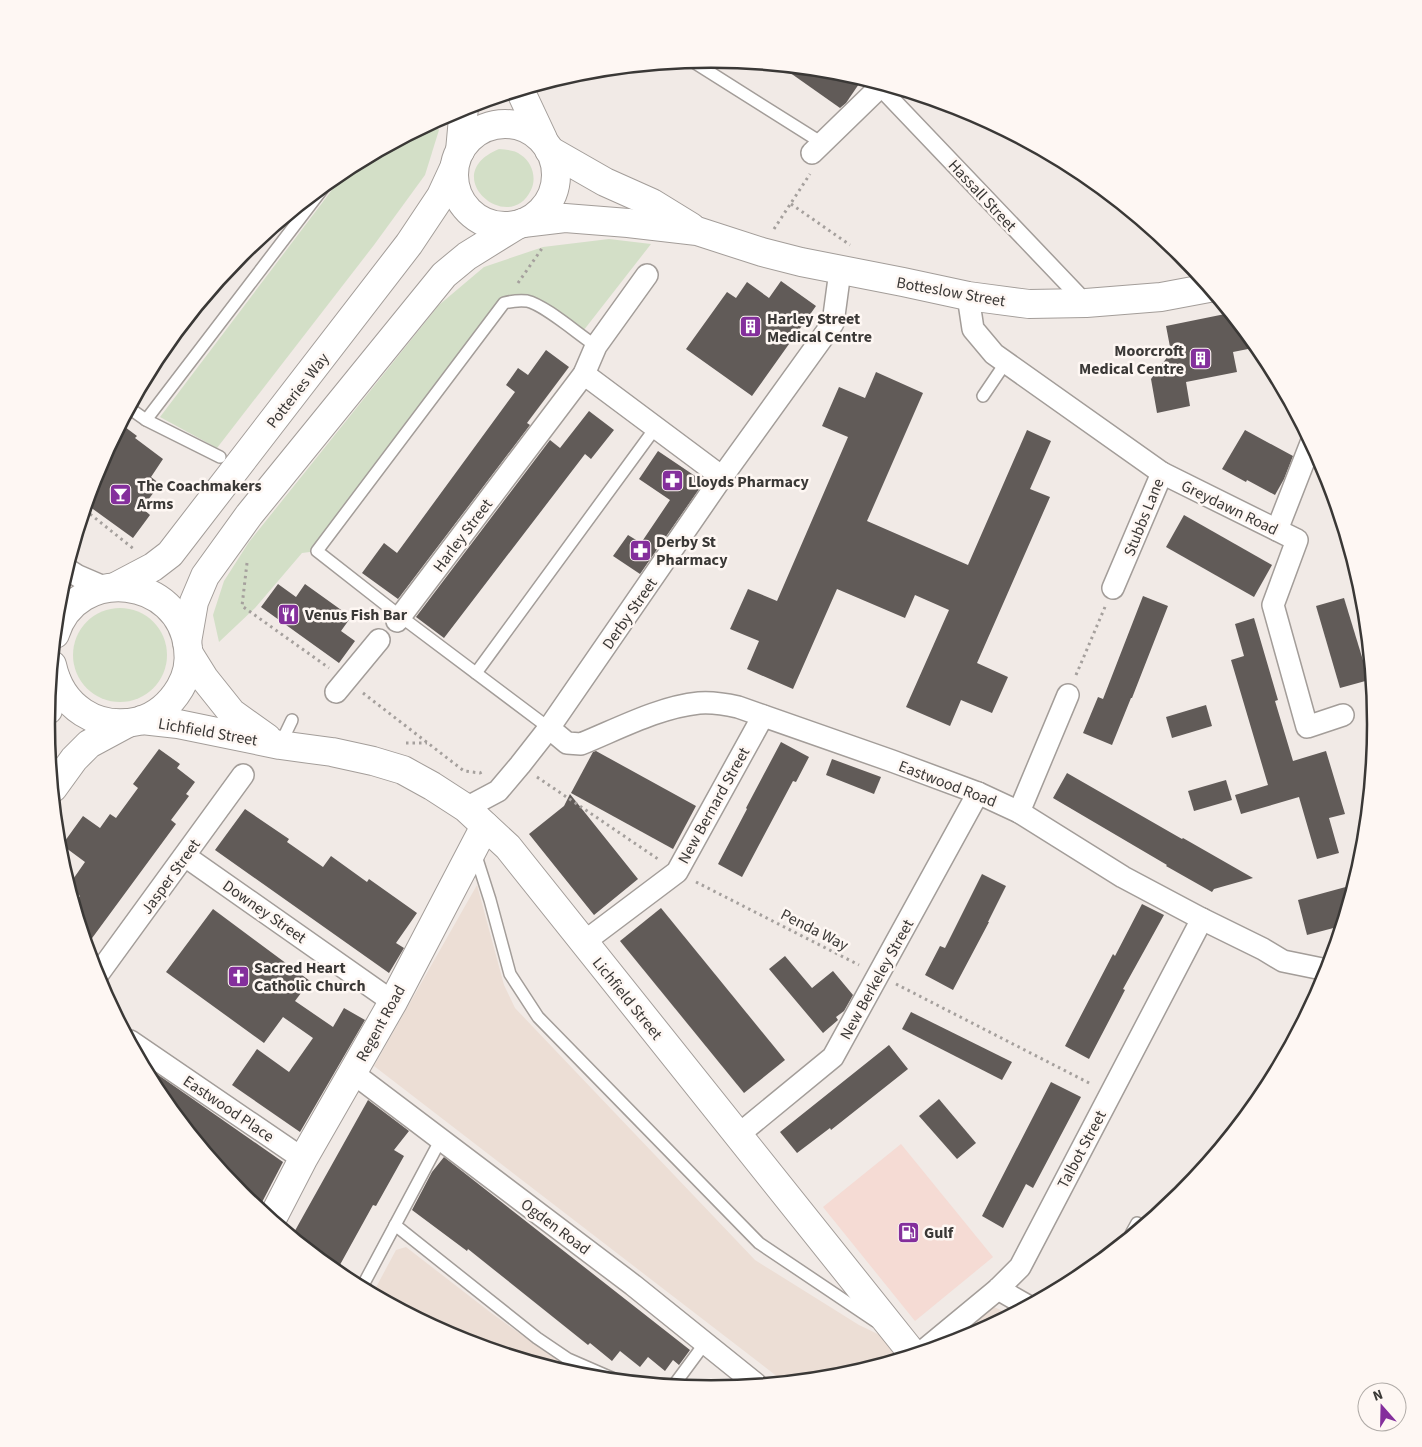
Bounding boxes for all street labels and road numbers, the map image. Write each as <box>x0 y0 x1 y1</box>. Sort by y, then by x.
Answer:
street label: Hassall Street <box>943 155 1022 237</box>
street label: Botteslow Street <box>895 272 1008 312</box>
street label: Potteries Way <box>261 348 335 433</box>
street label: Stubbs Lane <box>1118 475 1170 560</box>
street label: Greydawn Road <box>1177 475 1282 541</box>
street label: Harley Street <box>428 494 498 577</box>
street label: Derby Street <box>597 573 663 654</box>
street label: Lichfield Street <box>156 712 260 752</box>
street label: New Bernard Street <box>673 743 755 868</box>
street label: Eastwood Road <box>895 755 1000 813</box>
street label: Jasper Street <box>136 834 206 919</box>
street label: Downey Street <box>218 875 311 949</box>
street label: Penda Way <box>777 903 853 957</box>
street label: New Berkeley Street <box>835 915 919 1044</box>
street label: Lichfield Street <box>587 953 668 1045</box>
street label: Regent Road <box>351 981 411 1066</box>
street label: Eastwood Place <box>179 1070 278 1147</box>
street label: Talbot Street <box>1052 1106 1112 1192</box>
street label: Ogden Road <box>516 1193 595 1260</box>

